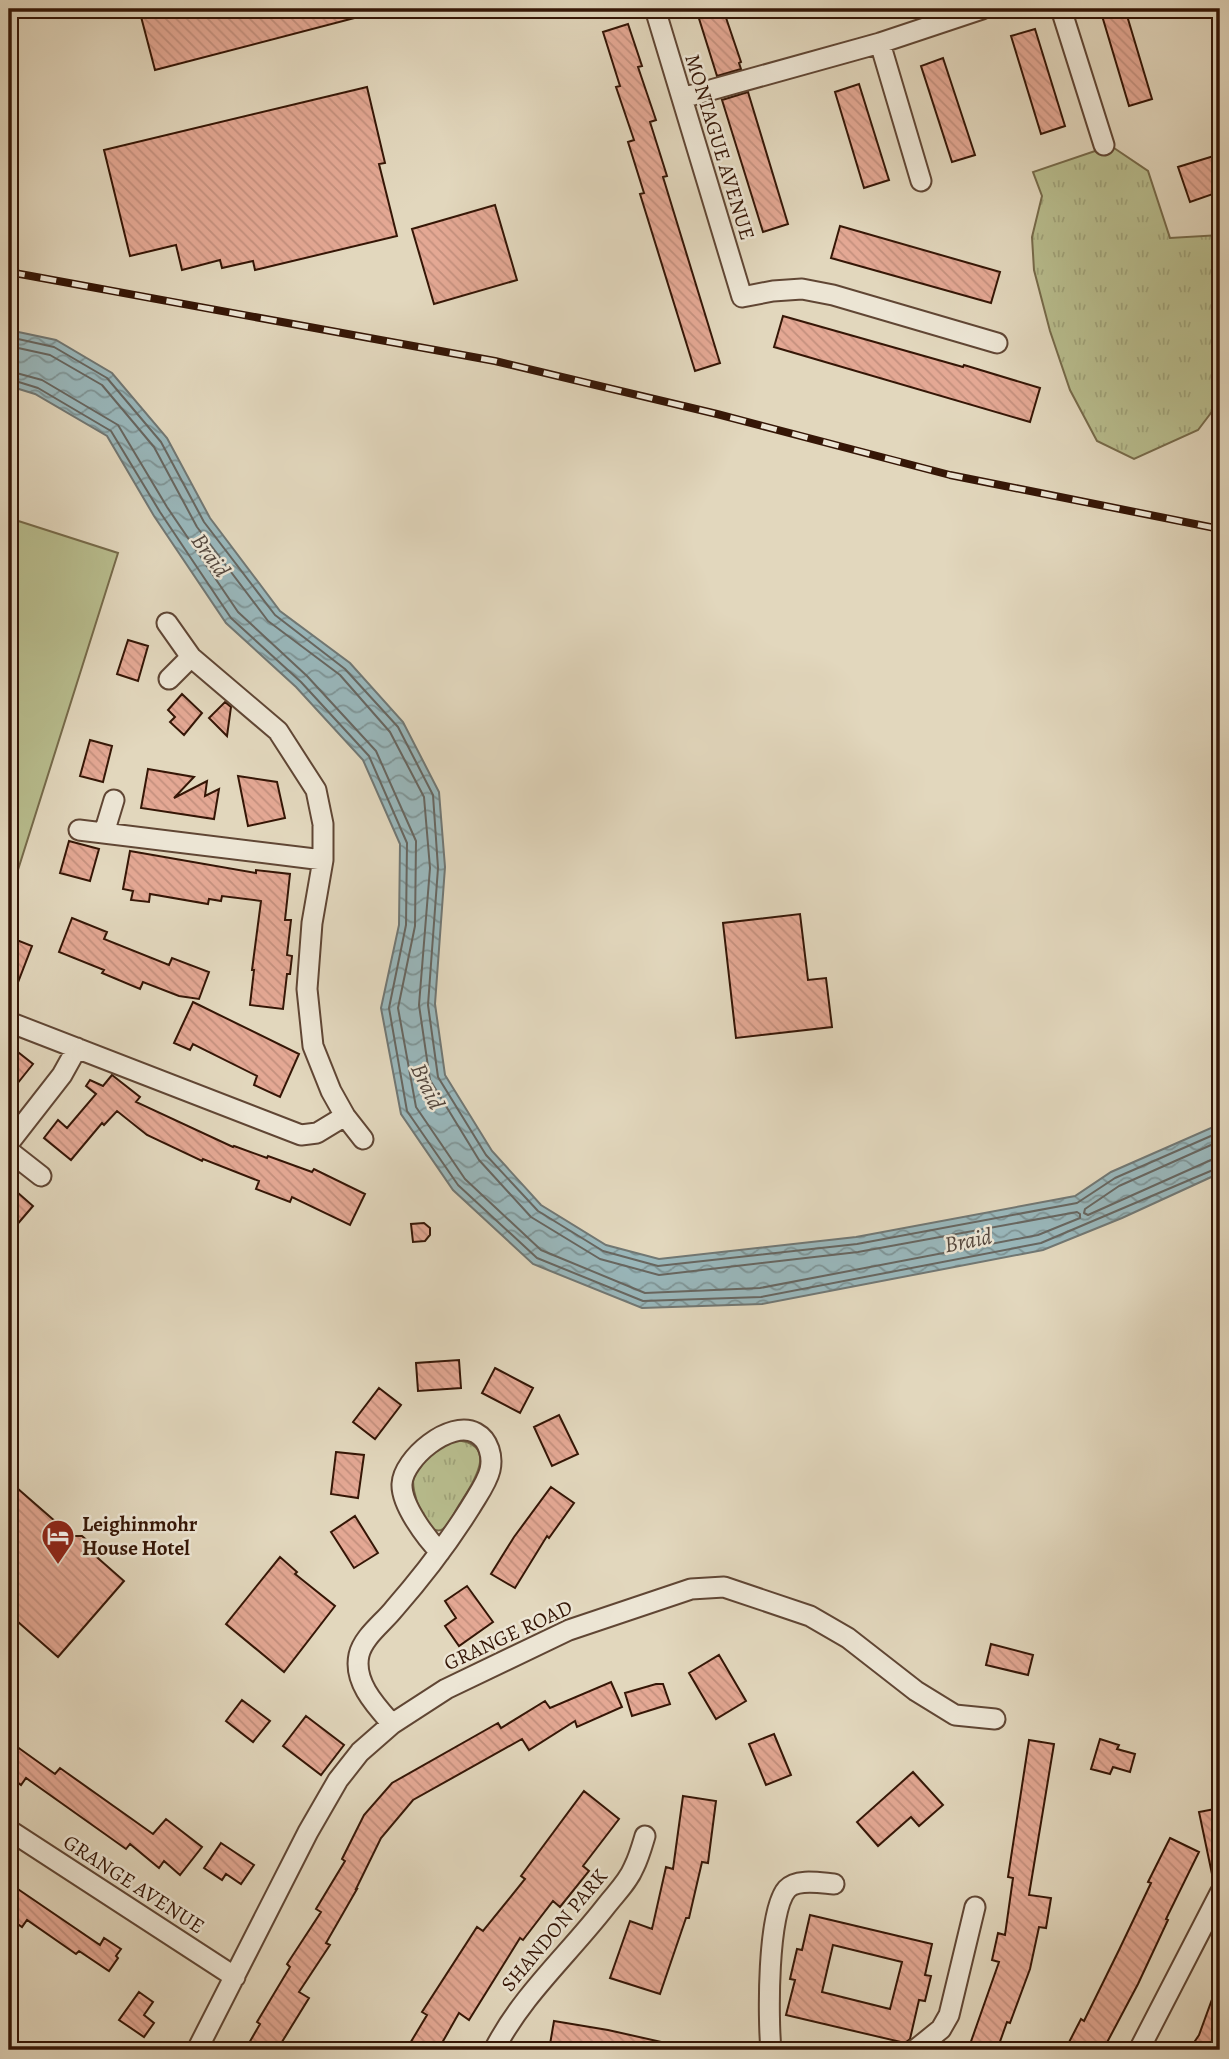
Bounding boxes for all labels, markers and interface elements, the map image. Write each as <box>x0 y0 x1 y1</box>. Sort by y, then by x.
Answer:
street label: MONTAGUE AVENUE <box>678 51 762 243</box>
water label: Braid <box>184 527 237 584</box>
water label: Braid <box>403 1058 452 1115</box>
water label: Braid <box>942 1221 995 1260</box>
place label: Leighinmohr House Hotel <box>82 1510 198 1562</box>
hotel icon: Leighinmohr House Hotel <box>39 1517 77 1566</box>
street label: GRANGE ROAD <box>439 1593 577 1677</box>
street label: GRANGE AVENUE <box>58 1828 210 1940</box>
street label: SHANDON PARK <box>494 1863 614 1997</box>

